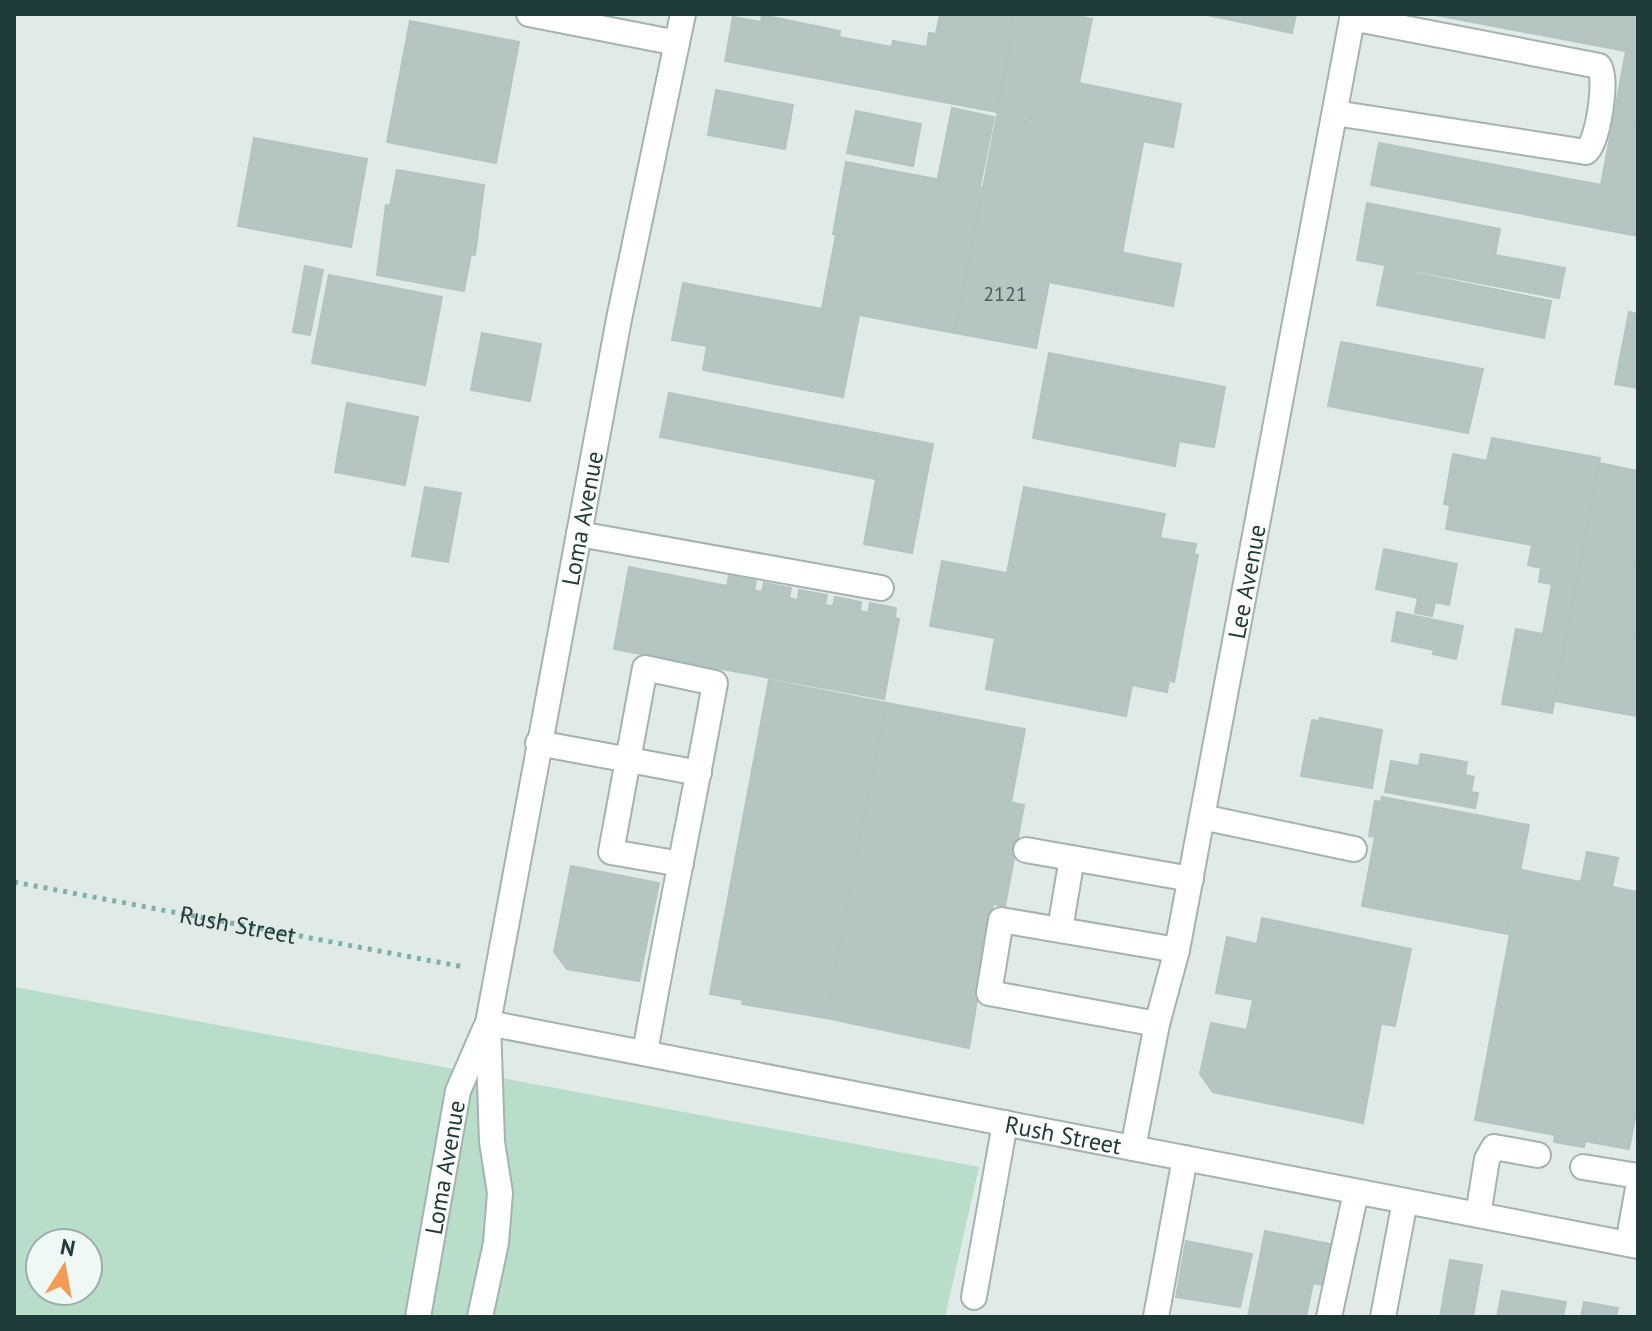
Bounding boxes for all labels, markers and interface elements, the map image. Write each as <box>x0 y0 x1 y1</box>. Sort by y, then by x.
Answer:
house number: 2121 <box>983 281 1027 307</box>
street label: Loma Avenue <box>554 449 610 588</box>
street label: Lee Avenue <box>1220 522 1272 641</box>
street label: Rush Street <box>177 898 299 950</box>
street label: Loma Avenue <box>417 1098 472 1237</box>
street label: Rush Street <box>1002 1108 1124 1161</box>
north arrow <box>24 1227 104 1307</box>
text: N <box>58 1232 78 1262</box>

